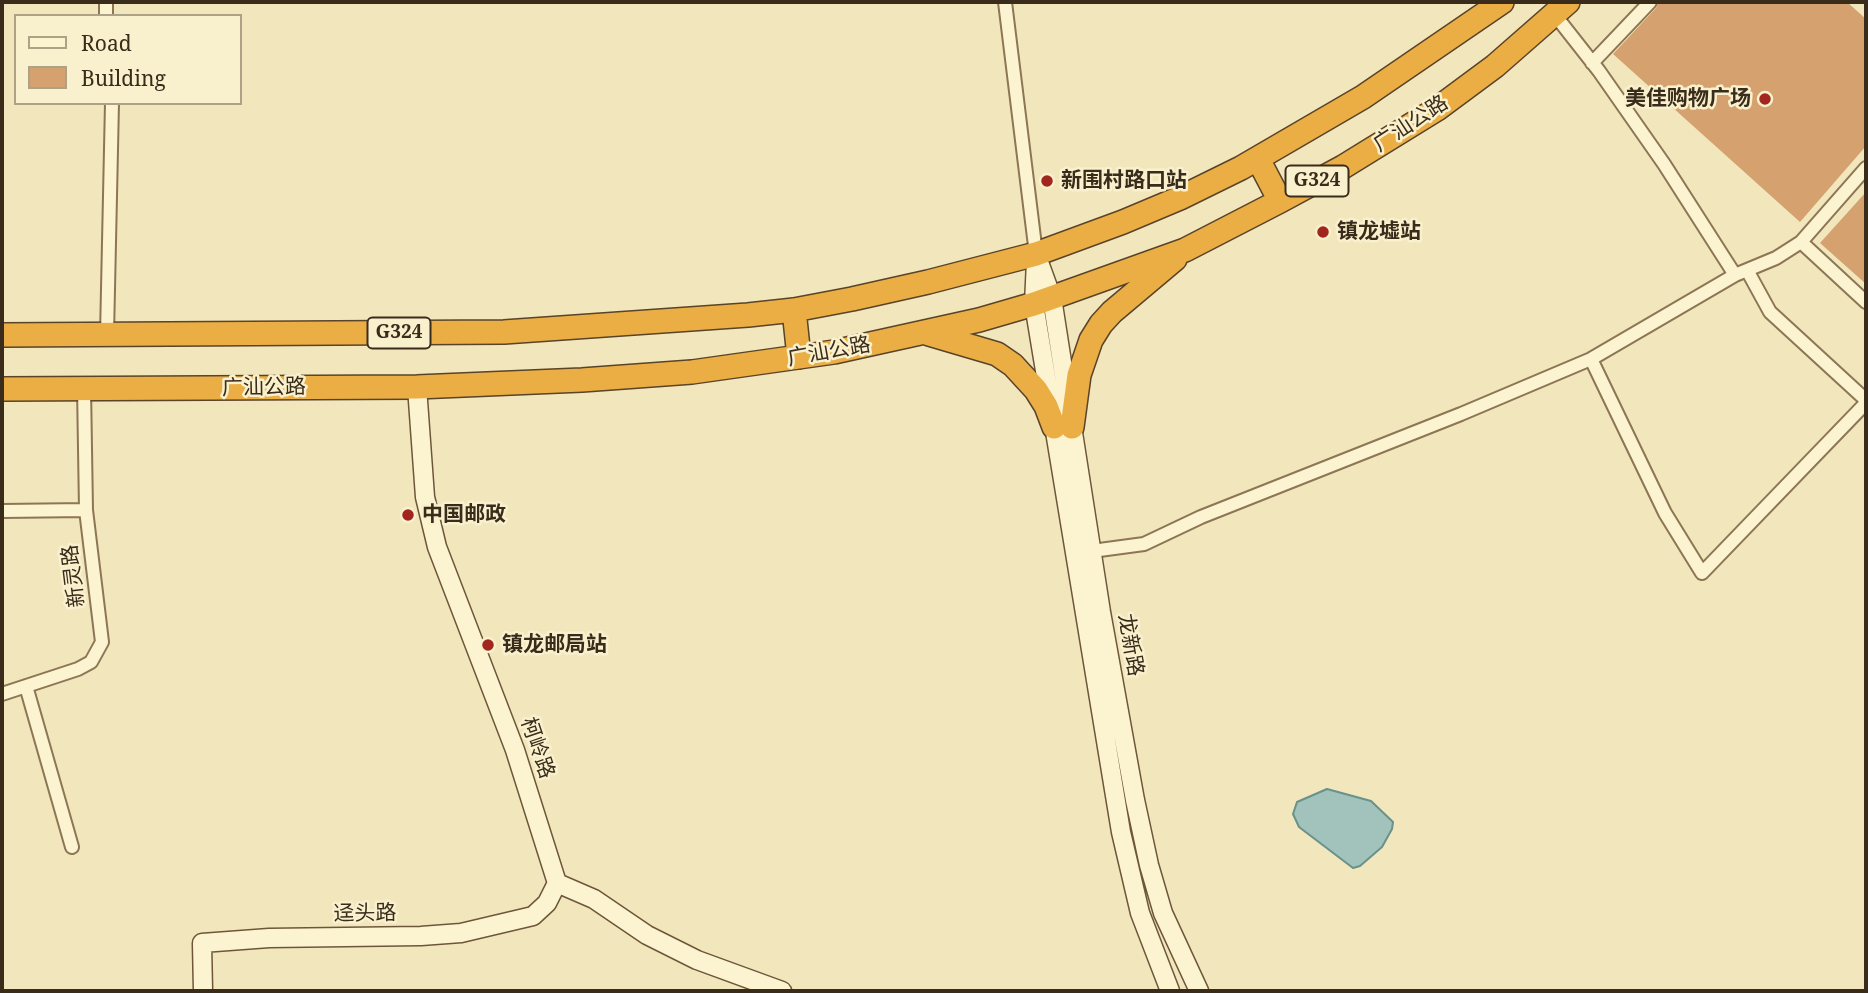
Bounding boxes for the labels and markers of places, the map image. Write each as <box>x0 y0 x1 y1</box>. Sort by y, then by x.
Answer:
place label: 美佳购物广场 <box>1625 86 1751 112</box>
marker: 美佳购物广场 <box>1757 91 1773 107</box>
place label: 新围村路口站 <box>1061 168 1187 194</box>
marker: 新围村路口站 <box>1039 173 1055 189</box>
place label: 镇龙墟站 <box>1337 219 1421 245</box>
marker: 镇龙墟站 <box>1315 224 1331 240</box>
place label: 中国邮政 <box>422 502 506 528</box>
marker: 中国邮政 <box>400 507 416 523</box>
place label: 镇龙邮局站 <box>502 632 607 658</box>
marker: 镇龙邮局站 <box>480 637 496 653</box>

